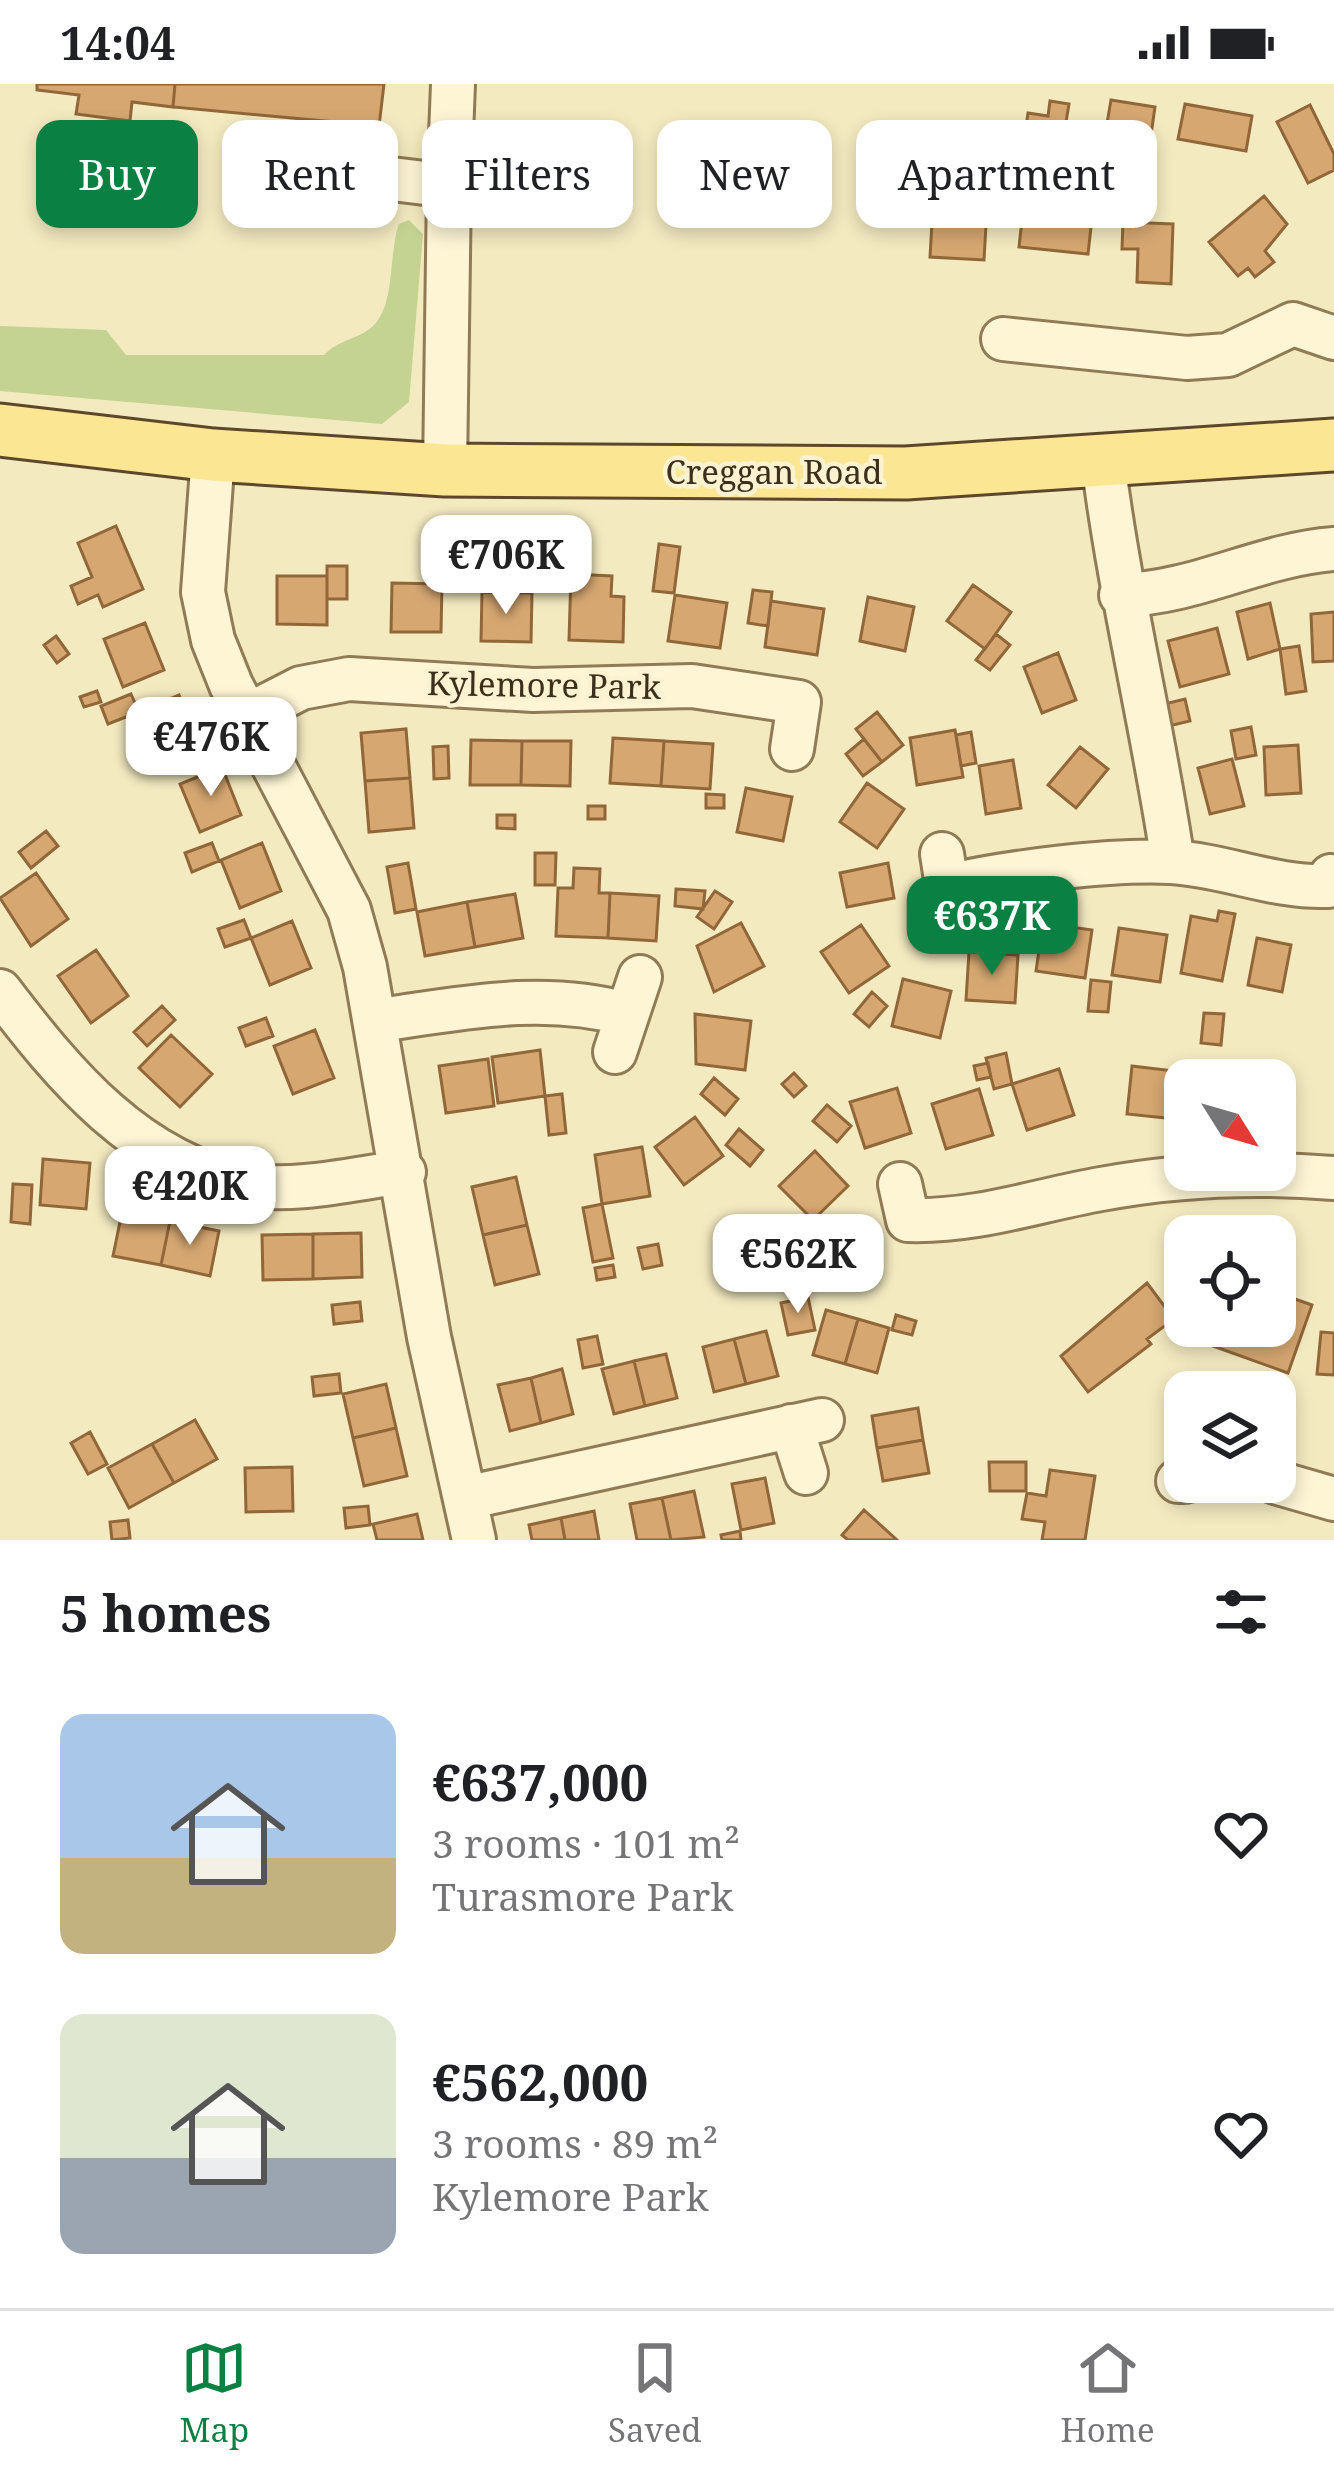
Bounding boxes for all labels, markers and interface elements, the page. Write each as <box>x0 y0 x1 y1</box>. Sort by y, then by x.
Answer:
text: 14:04 <box>60 12 175 73</box>
chip: Buy <box>36 120 198 228</box>
chip: Rent <box>222 120 398 228</box>
chip: Filters <box>422 120 633 228</box>
chip: New <box>657 120 832 228</box>
chip: Apartment <box>856 120 1157 228</box>
street label: Creggan Road <box>666 449 882 494</box>
pin: €706K <box>422 515 590 617</box>
text: €706K <box>448 527 564 580</box>
street label: Kylemore Park <box>427 660 662 709</box>
pin: €476K <box>127 697 295 799</box>
text: €476K <box>153 709 269 762</box>
pin: €637K <box>908 876 1076 978</box>
text: €637K <box>934 888 1050 941</box>
north arrow <box>1164 1059 1296 1191</box>
map controls <box>1164 1059 1296 1503</box>
pin: €420K <box>106 1146 274 1248</box>
text: €420K <box>132 1158 248 1211</box>
pin: €562K <box>714 1214 882 1316</box>
button: locate <box>1164 1215 1296 1347</box>
text: €562K <box>740 1226 856 1279</box>
button: layers <box>1164 1371 1296 1503</box>
text: 5 homes <box>60 1577 271 1647</box>
icon: filters <box>1208 1579 1274 1645</box>
text: €637,000 <box>432 1746 648 1816</box>
icon: home <box>156 1762 300 1906</box>
icon: heart <box>1208 1801 1274 1867</box>
text: 3 rooms · 101 m² <box>432 1816 740 1869</box>
text: Turasmore Park <box>432 1869 733 1922</box>
text: €562,000 <box>432 2046 648 2116</box>
icon: home <box>156 2062 300 2206</box>
icon: heart <box>1208 2101 1274 2167</box>
text: 3 rooms · 89 m² <box>432 2116 718 2169</box>
text: Kylemore Park <box>432 2169 709 2222</box>
tab: Map <box>179 2335 249 2452</box>
tab: Saved <box>608 2335 702 2452</box>
tab: Home <box>1061 2335 1155 2452</box>

